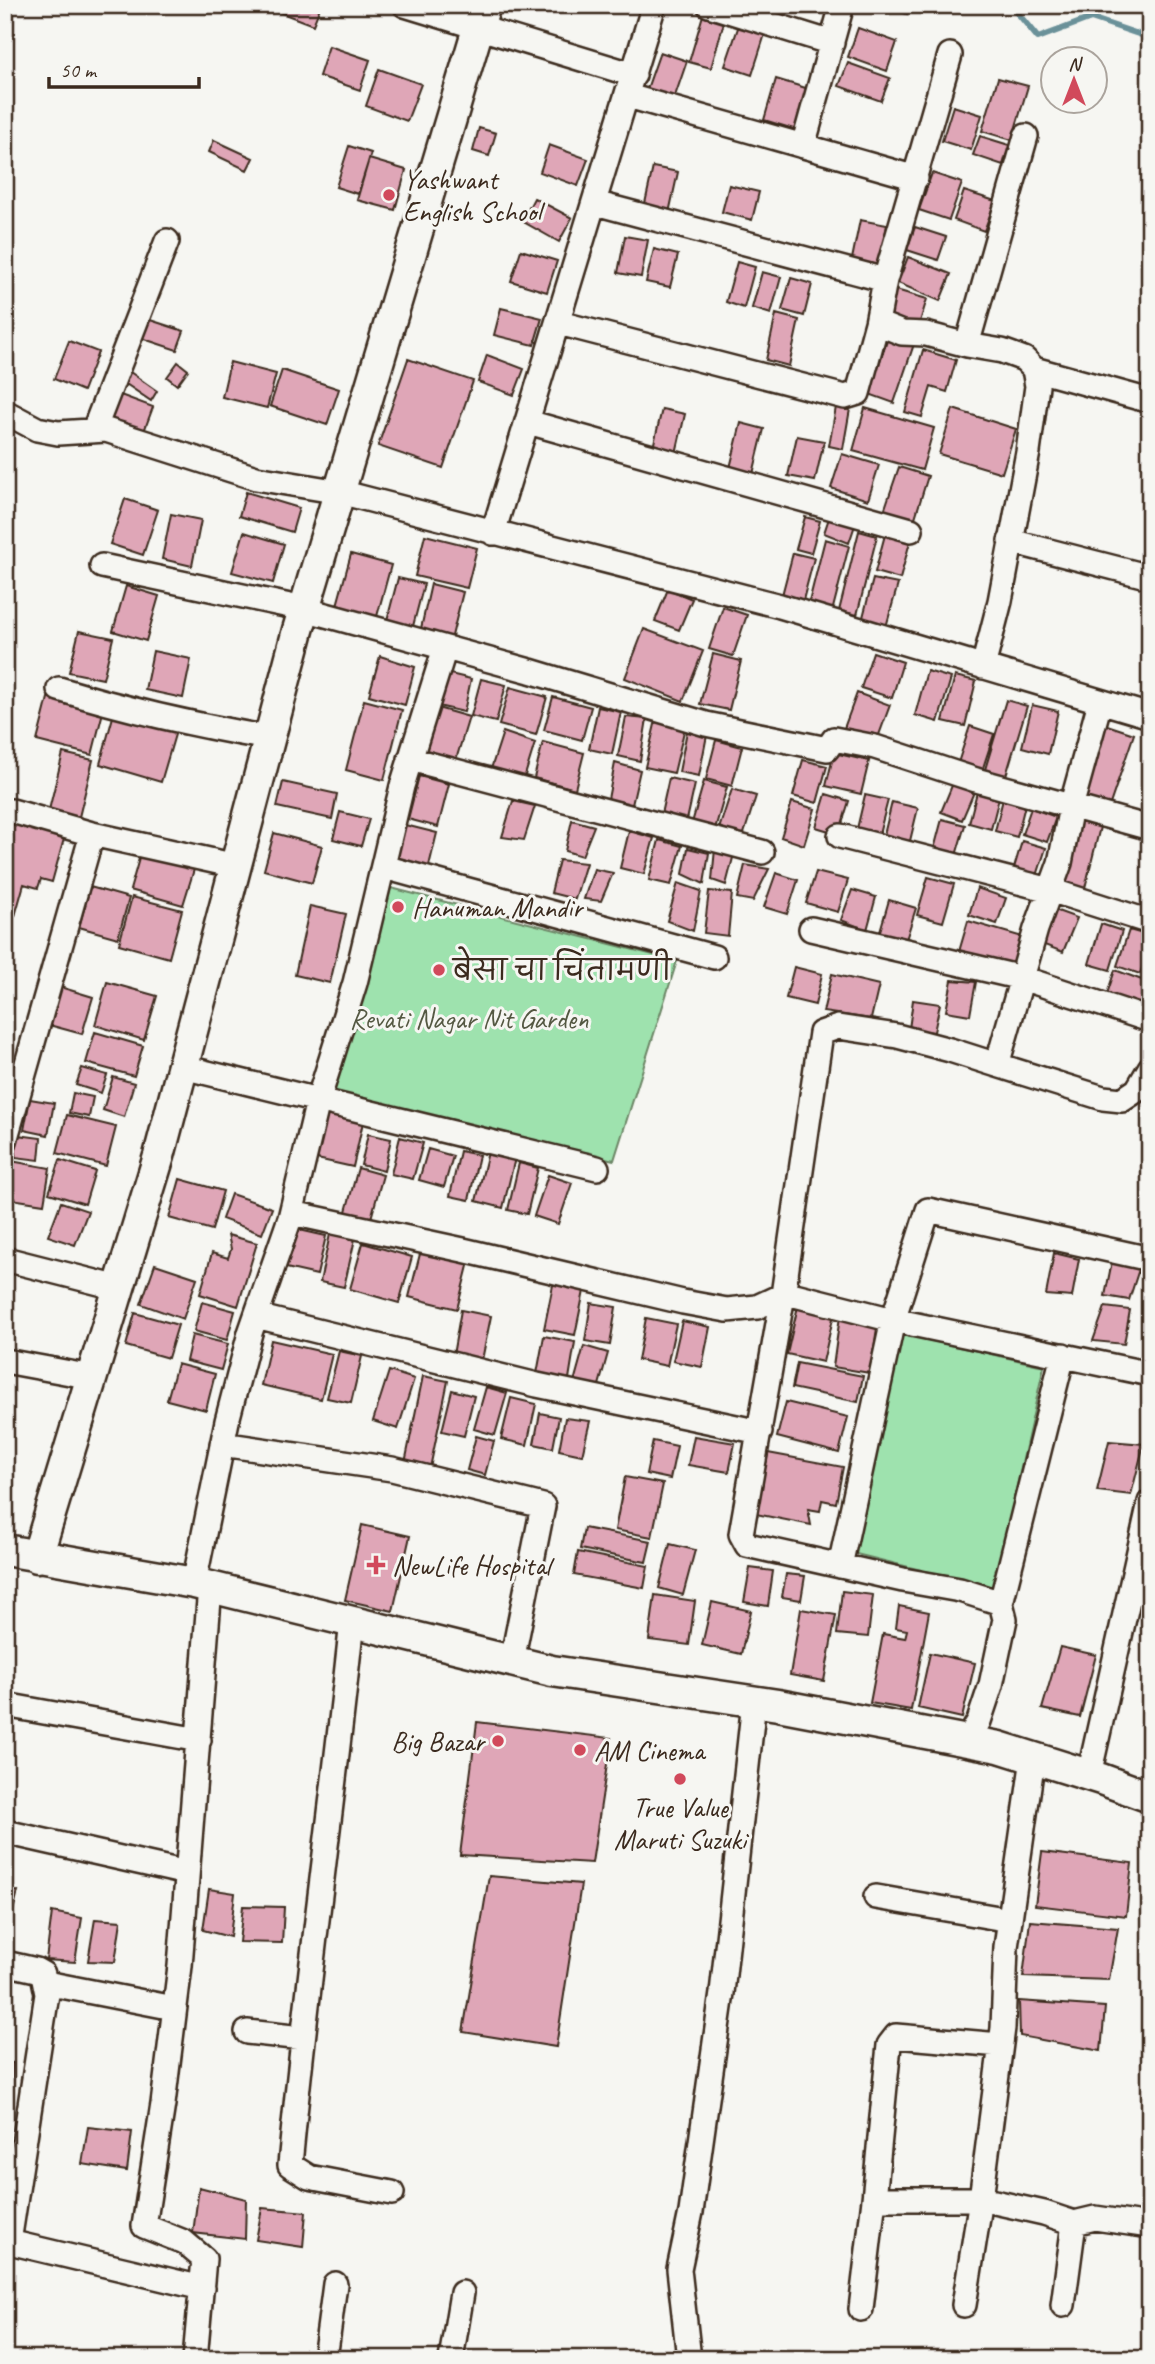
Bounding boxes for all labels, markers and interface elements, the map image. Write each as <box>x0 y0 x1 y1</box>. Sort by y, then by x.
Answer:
scale bar <box>49 46 200 90</box>
north arrow <box>1040 46 1110 116</box>
text: N <box>1068 52 1083 76</box>
text: 50 m <box>60 57 98 83</box>
place label: Yashwant English School <box>403 162 546 229</box>
marker: Yashwant English School <box>381 187 397 203</box>
place label: Hanuman Mandir <box>412 890 584 925</box>
marker: Hanuman Mandir <box>390 899 406 915</box>
place label: बेसा चा चिंतामणी <box>451 946 673 988</box>
marker: बेसा चा चिंतामणी <box>431 962 447 978</box>
park label: Revati Nagar Nit Garden <box>350 1001 589 1036</box>
place label: NewLife Hospital <box>392 1548 556 1583</box>
marker: NewLife Hospital <box>366 1555 386 1575</box>
place label: Big Bazar <box>391 1724 486 1759</box>
marker: Big Bazar <box>490 1733 506 1749</box>
place label: AM Cinema <box>594 1733 707 1768</box>
marker: AM Cinema <box>572 1742 588 1758</box>
marker: True Value Maruti Suzuki <box>672 1771 688 1787</box>
place label: True Value Maruti Suzuki <box>614 1790 750 1857</box>

